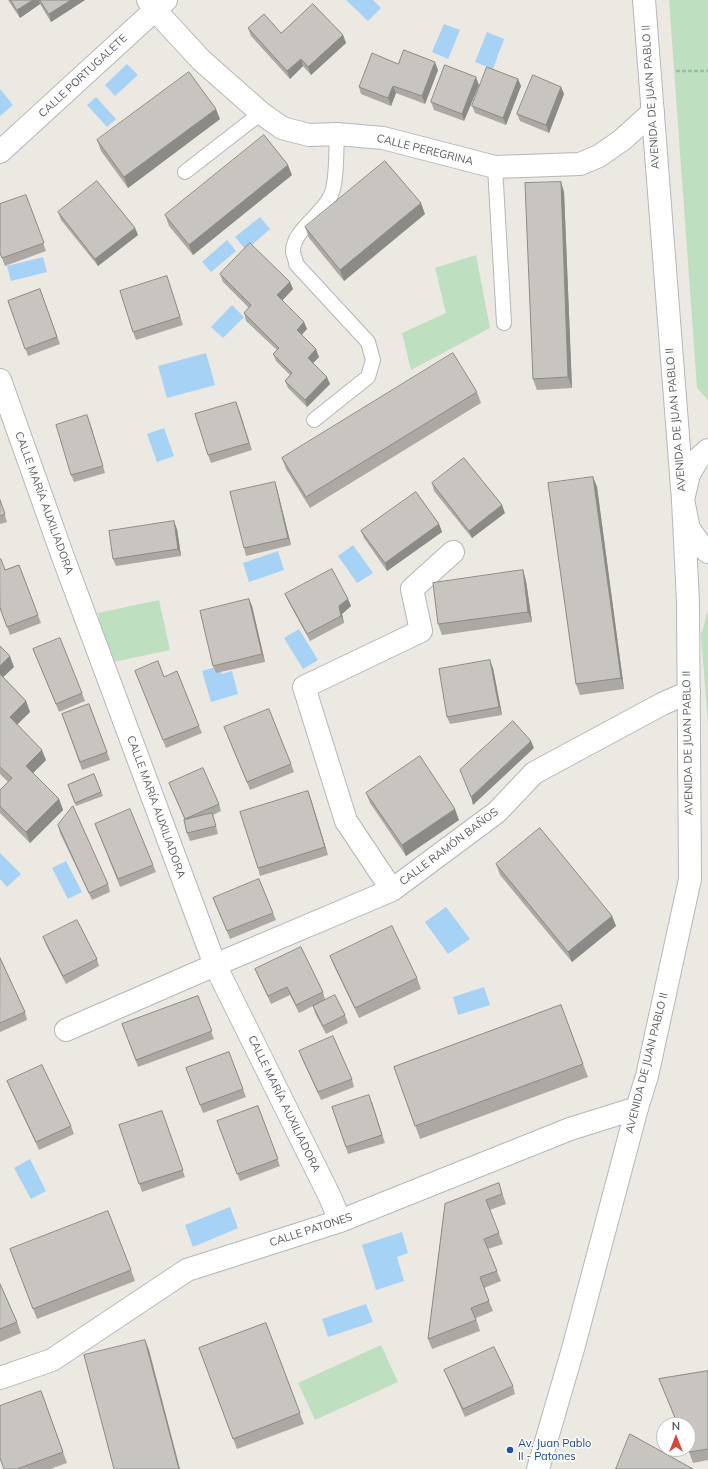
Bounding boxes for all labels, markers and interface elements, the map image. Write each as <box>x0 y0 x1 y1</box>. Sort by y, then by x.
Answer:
street label: AVENIDA DE JUAN PABLO II <box>639 24 663 170</box>
street label: CALLE PORTUGALETE <box>36 32 130 120</box>
street label: CALLE PEREGRINA <box>375 132 475 168</box>
street label: AVENIDA DE JUAN PABLO II <box>663 347 689 493</box>
street label: CALLE MARÍA AUXILIADORA <box>12 430 76 576</box>
street label: AVENIDA DE JUAN PABLO II <box>680 671 696 815</box>
street label: CALLE MARÍA AUXILIADORA <box>124 734 188 880</box>
street label: CALLE RAMÓN BAÑOS <box>397 806 501 888</box>
street label: AVENIDA DE JUAN PABLO II <box>623 991 671 1135</box>
street label: CALLE MARÍA AUXILIADORA <box>245 1033 323 1175</box>
street label: CALLE PATONES <box>268 1210 354 1250</box>
north arrow <box>656 1417 696 1457</box>
text: N <box>672 1419 680 1433</box>
place label: Av. Juan Pablo II - Patones <box>518 1437 591 1463</box>
marker: Av. Juan Pablo II - Patones <box>505 1445 515 1455</box>

